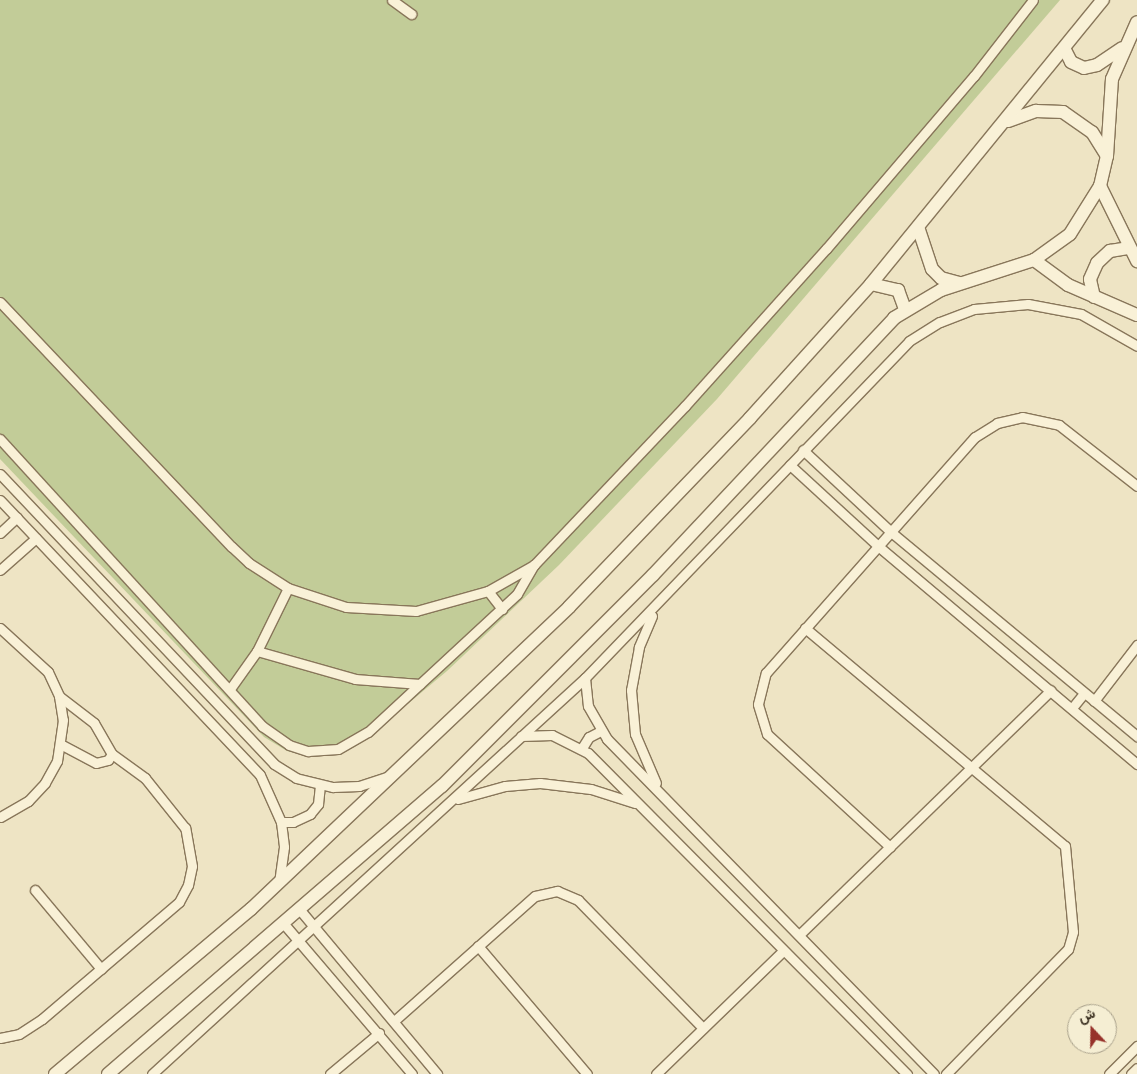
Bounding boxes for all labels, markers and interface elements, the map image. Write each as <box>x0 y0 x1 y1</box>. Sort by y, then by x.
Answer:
north arrow <box>1067 1004 1117 1054</box>
text: ش <box>1076 1005 1097 1025</box>

